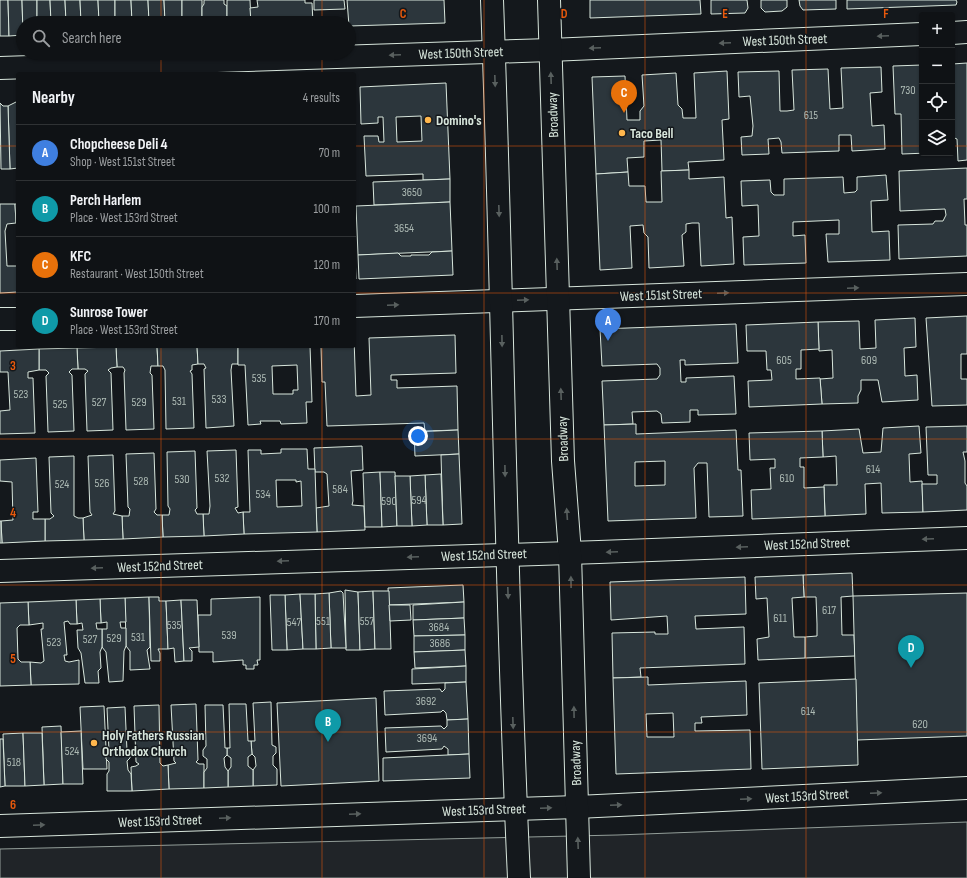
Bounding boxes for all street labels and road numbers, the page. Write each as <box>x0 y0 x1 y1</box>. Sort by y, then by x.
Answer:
street label: West 150th Street <box>742 30 828 50</box>
street label: West 150th Street <box>418 43 504 63</box>
street label: Broadway <box>544 91 562 138</box>
street label: West 151st Street <box>619 285 703 305</box>
street label: Broadway <box>554 415 572 462</box>
street label: West 152nd Street <box>764 534 850 554</box>
street label: West 152nd Street <box>441 545 527 565</box>
street label: West 152nd Street <box>117 556 203 576</box>
street label: Broadway <box>567 739 585 786</box>
street label: West 153rd Street <box>765 785 849 807</box>
street label: West 153rd Street <box>442 800 526 820</box>
street label: West 153rd Street <box>118 811 202 831</box>

